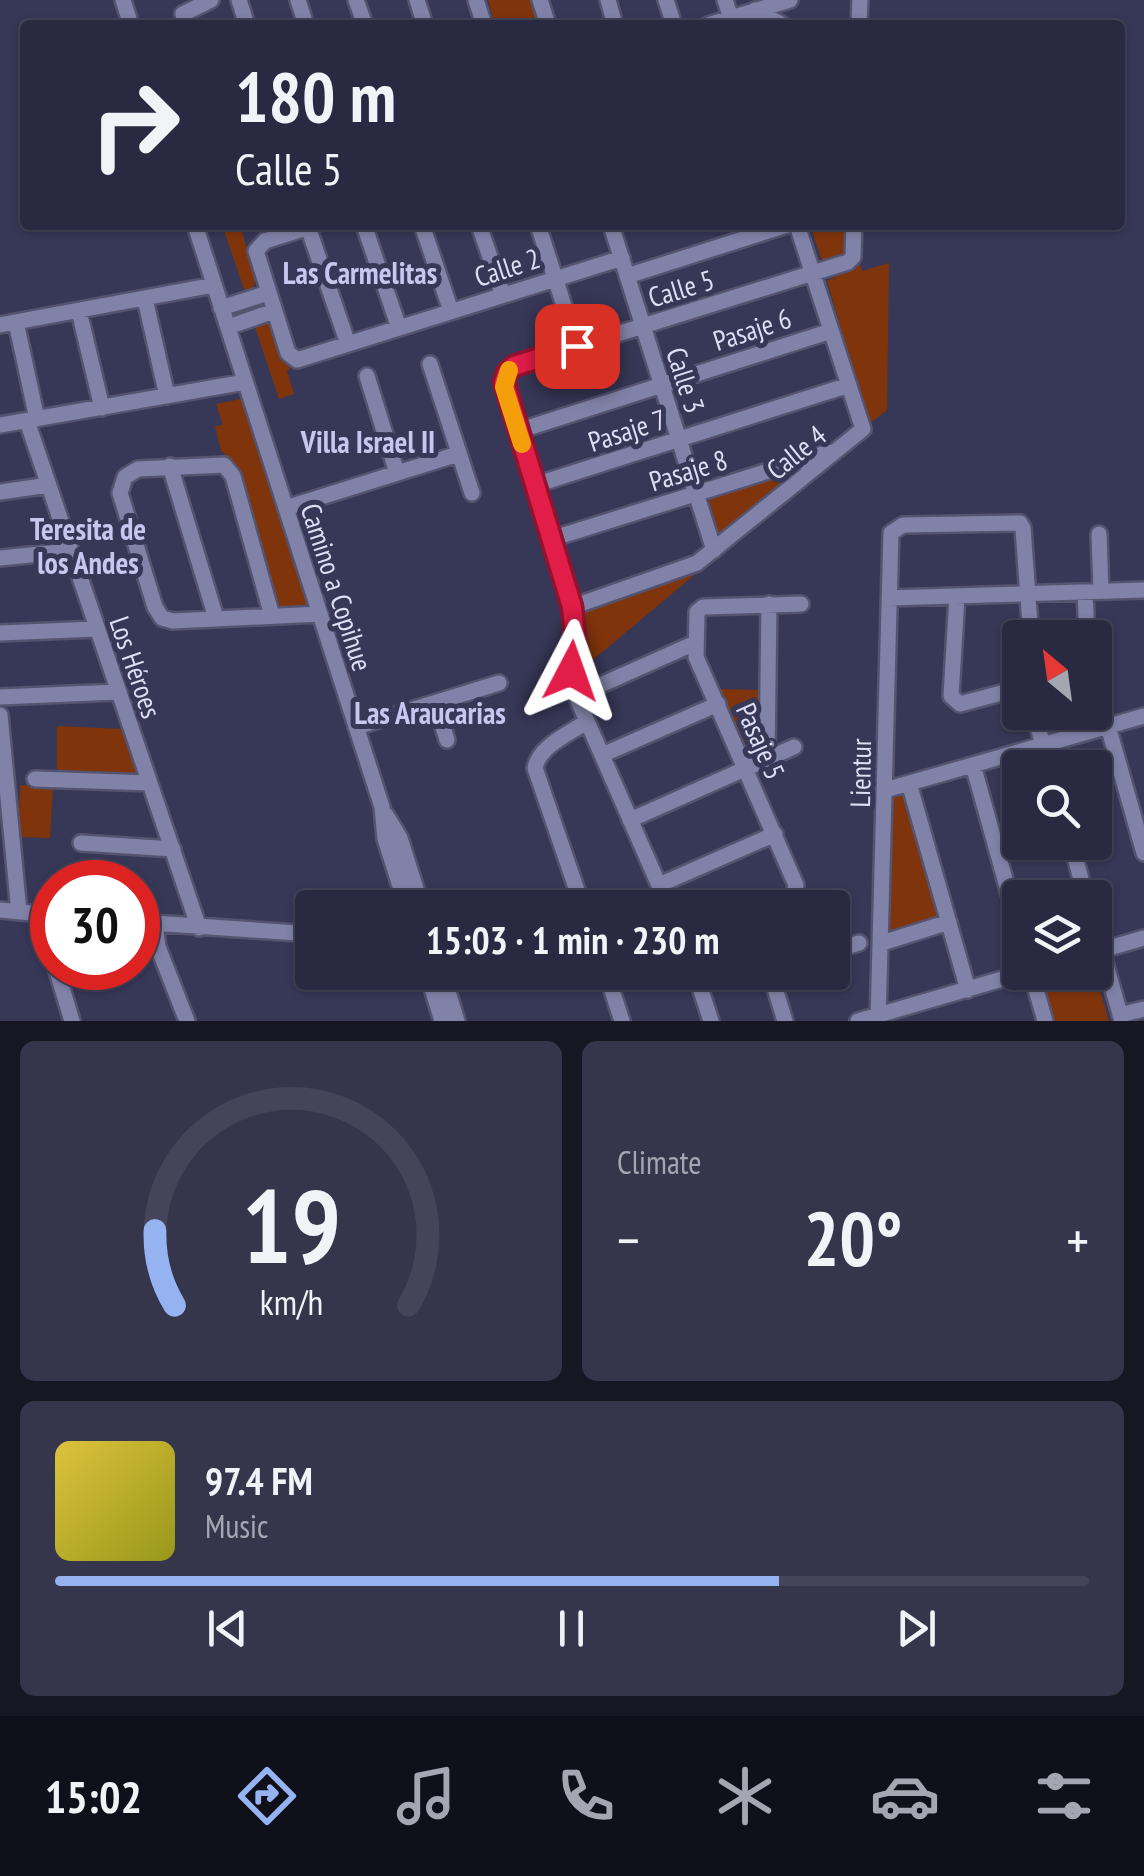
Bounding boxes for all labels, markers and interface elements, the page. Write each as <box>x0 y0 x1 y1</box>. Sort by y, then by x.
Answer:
text: 180 m <box>235 51 396 141</box>
icon: right <box>70 60 200 190</box>
text: Calle 5 <box>235 139 342 197</box>
street label: Calle 2 <box>470 239 544 295</box>
district label: Las Carmelitas <box>283 253 437 292</box>
street label: Calle 5 <box>644 261 718 315</box>
street label: Pasaje 6 <box>708 299 796 359</box>
pin <box>535 304 620 389</box>
icon: arrive <box>550 319 605 374</box>
street label: Calle 3 <box>658 343 714 417</box>
street label: Pasaje 7 <box>583 400 671 460</box>
street label: Calle 4 <box>758 416 834 487</box>
district label: Villa Israel II <box>300 422 435 461</box>
street label: Pasaje 8 <box>644 441 732 499</box>
street label: Camino a Copihue <box>293 499 381 675</box>
district label: Teresita de los Andes <box>30 509 146 582</box>
street label: Los Héroes <box>101 611 171 723</box>
position arrow <box>519 619 623 723</box>
north arrow <box>1002 620 1112 730</box>
map controls <box>1002 620 1112 990</box>
district label: Las Araucarias <box>354 693 506 732</box>
street label: Pasaje 5 <box>728 697 794 785</box>
street label: Lientur <box>841 738 879 808</box>
button: search <box>1002 750 1112 860</box>
speed limit sign: 30 <box>30 860 160 990</box>
button: layers <box>1002 880 1112 990</box>
text: 15:03 · 1 min · 230 m <box>426 915 719 964</box>
text: Climate <box>617 1141 701 1183</box>
text: 19 <box>241 1157 341 1292</box>
text: 20° <box>803 1190 903 1287</box>
text: − <box>617 1204 640 1275</box>
text: + <box>1066 1204 1089 1275</box>
text: km/h <box>259 1279 323 1325</box>
text: 97.4 FM <box>205 1456 313 1505</box>
text: Music <box>205 1505 268 1547</box>
icon: previous <box>200 1601 255 1656</box>
icon: pause <box>544 1601 599 1656</box>
icon: next <box>889 1601 944 1656</box>
icon: directions <box>232 1761 302 1831</box>
icon: music <box>391 1761 461 1831</box>
icon: phone <box>551 1761 621 1831</box>
icon: climate <box>710 1761 780 1831</box>
icon: car <box>870 1761 940 1831</box>
icon: filters <box>1029 1761 1099 1831</box>
text: 15:02 <box>45 1767 142 1825</box>

